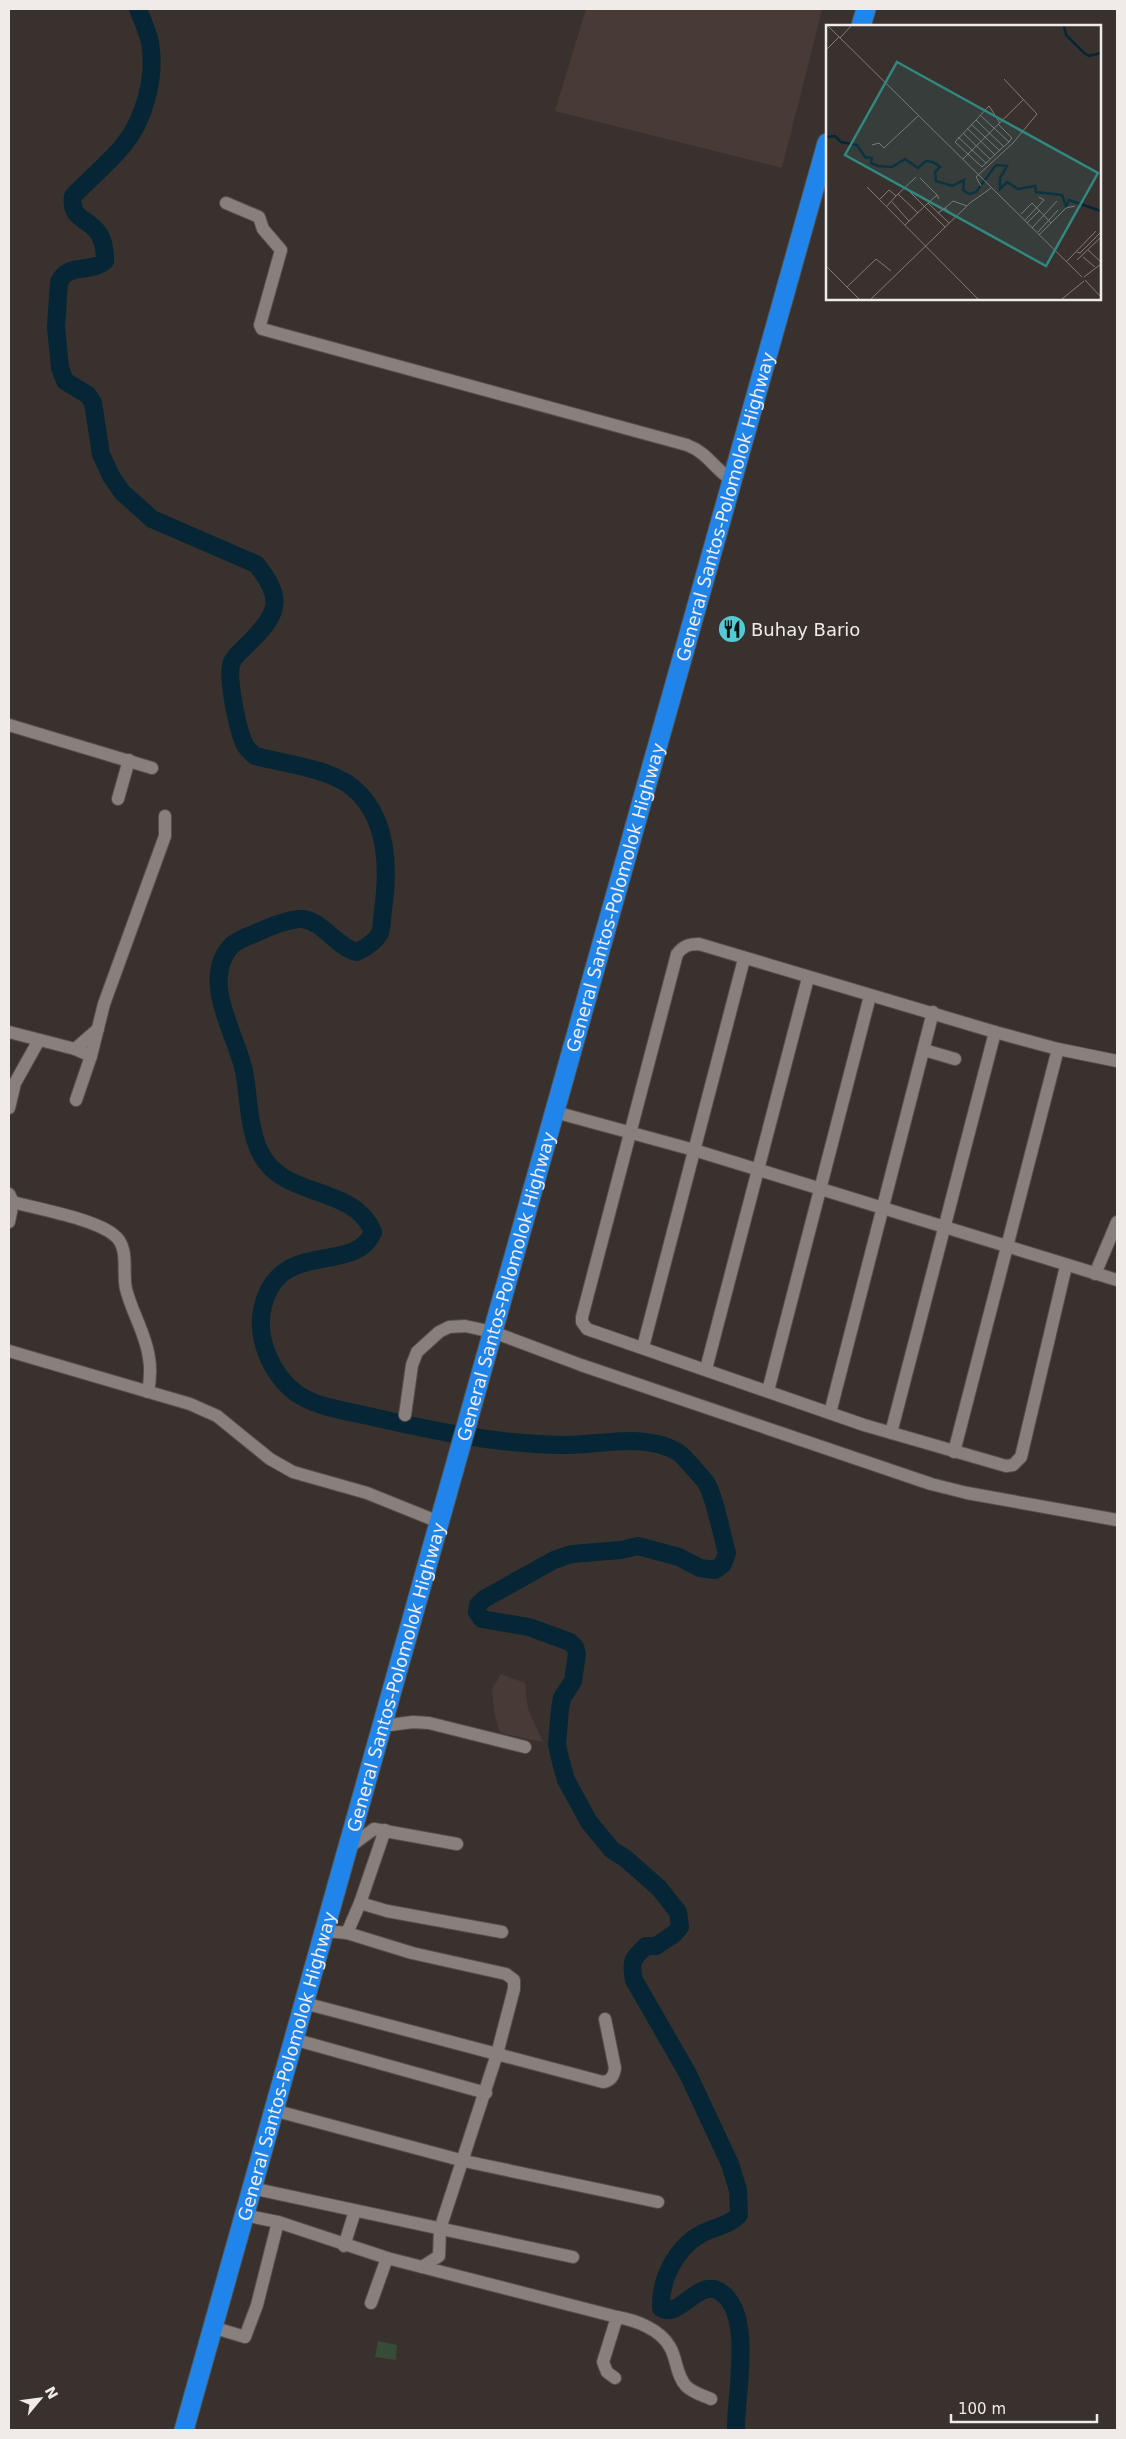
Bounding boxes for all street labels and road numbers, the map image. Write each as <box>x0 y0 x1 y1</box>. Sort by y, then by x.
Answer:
street label: General Santos-Polomolok Highway <box>671 349 778 664</box>
street label: General Santos-Polomolok Highway <box>561 740 668 1055</box>
street label: General Santos-Polomolok Highway <box>452 1129 559 1443</box>
street label: General Santos-Polomolok Highway <box>342 1520 449 1834</box>
street label: General Santos-Polomolok Highway <box>233 1909 340 2223</box>

